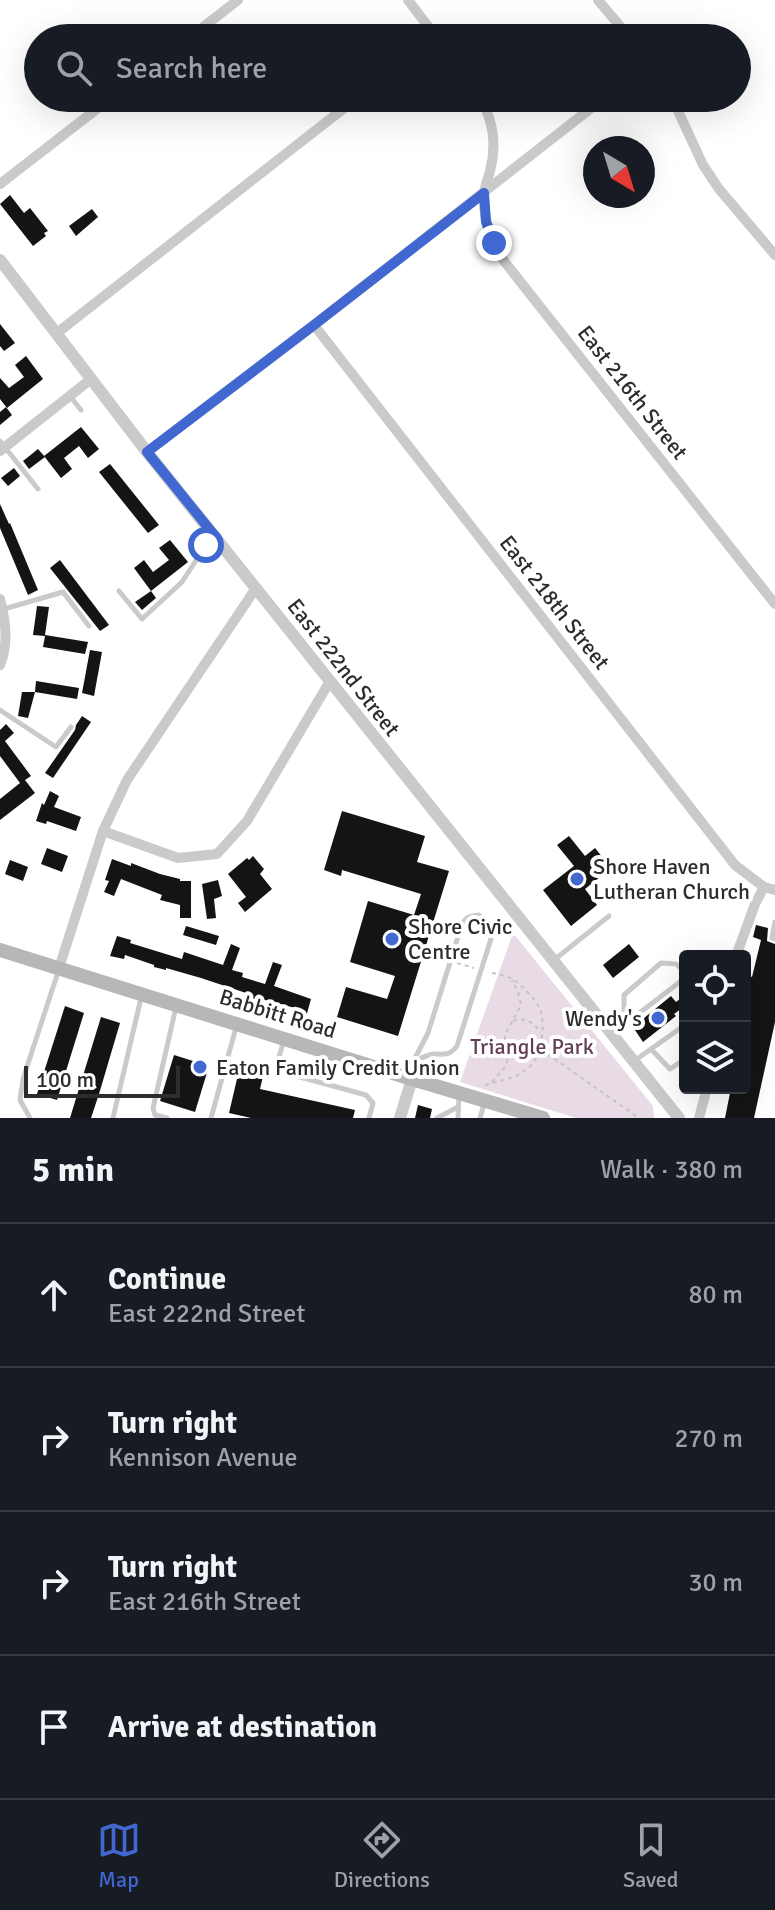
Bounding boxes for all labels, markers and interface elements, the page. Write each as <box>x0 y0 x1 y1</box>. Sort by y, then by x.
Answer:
search box <box>24 24 751 112</box>
icon: search <box>52 46 96 90</box>
text: Search here <box>116 50 267 87</box>
north arrow <box>583 136 655 208</box>
route end <box>476 225 512 261</box>
street label: East 216th Street <box>572 320 694 465</box>
route start <box>188 527 224 563</box>
street label: East 218th Street <box>494 530 616 675</box>
street label: East 222nd Street <box>282 593 406 742</box>
place label: Shore Haven Lutheran Church <box>593 853 750 905</box>
marker: Shore Haven Lutheran Church <box>568 870 586 888</box>
place label: Shore Civic Centre <box>408 913 512 965</box>
marker: Shore Civic Centre <box>383 930 401 948</box>
map controls <box>679 950 751 1094</box>
button: locate <box>679 950 751 1022</box>
street label: Babbitt Road <box>216 983 340 1044</box>
place label: Wendy's <box>565 1005 642 1032</box>
marker: Wendy's <box>649 1009 667 1027</box>
button: layers <box>679 1022 751 1094</box>
park label: Triangle Park <box>470 1033 594 1060</box>
place label: Eaton Family Credit Union <box>216 1054 460 1081</box>
marker: Eaton Family Credit Union <box>191 1058 209 1076</box>
scale bar <box>24 1062 180 1098</box>
text: 100 m <box>36 1066 94 1093</box>
text: 5 min <box>32 1149 114 1191</box>
text: Walk · 380 m <box>600 1154 743 1186</box>
text: Continue <box>108 1261 226 1298</box>
icon: ahead <box>32 1273 76 1317</box>
text: 80 m <box>688 1279 743 1311</box>
text: East 222nd Street <box>108 1298 305 1330</box>
text: Turn right <box>108 1405 237 1442</box>
icon: right <box>32 1417 76 1461</box>
text: 270 m <box>674 1423 743 1455</box>
text: Kennison Avenue <box>108 1442 298 1474</box>
text: Turn right <box>108 1549 237 1586</box>
icon: right <box>32 1561 76 1605</box>
text: 30 m <box>688 1567 743 1599</box>
text: East 216th Street <box>108 1586 301 1618</box>
icon: arrive <box>32 1705 76 1749</box>
text: Arrive at destination <box>108 1709 377 1746</box>
tab: Map <box>97 1818 141 1893</box>
tab: Directions <box>334 1818 430 1893</box>
tab: Saved <box>623 1818 678 1893</box>

